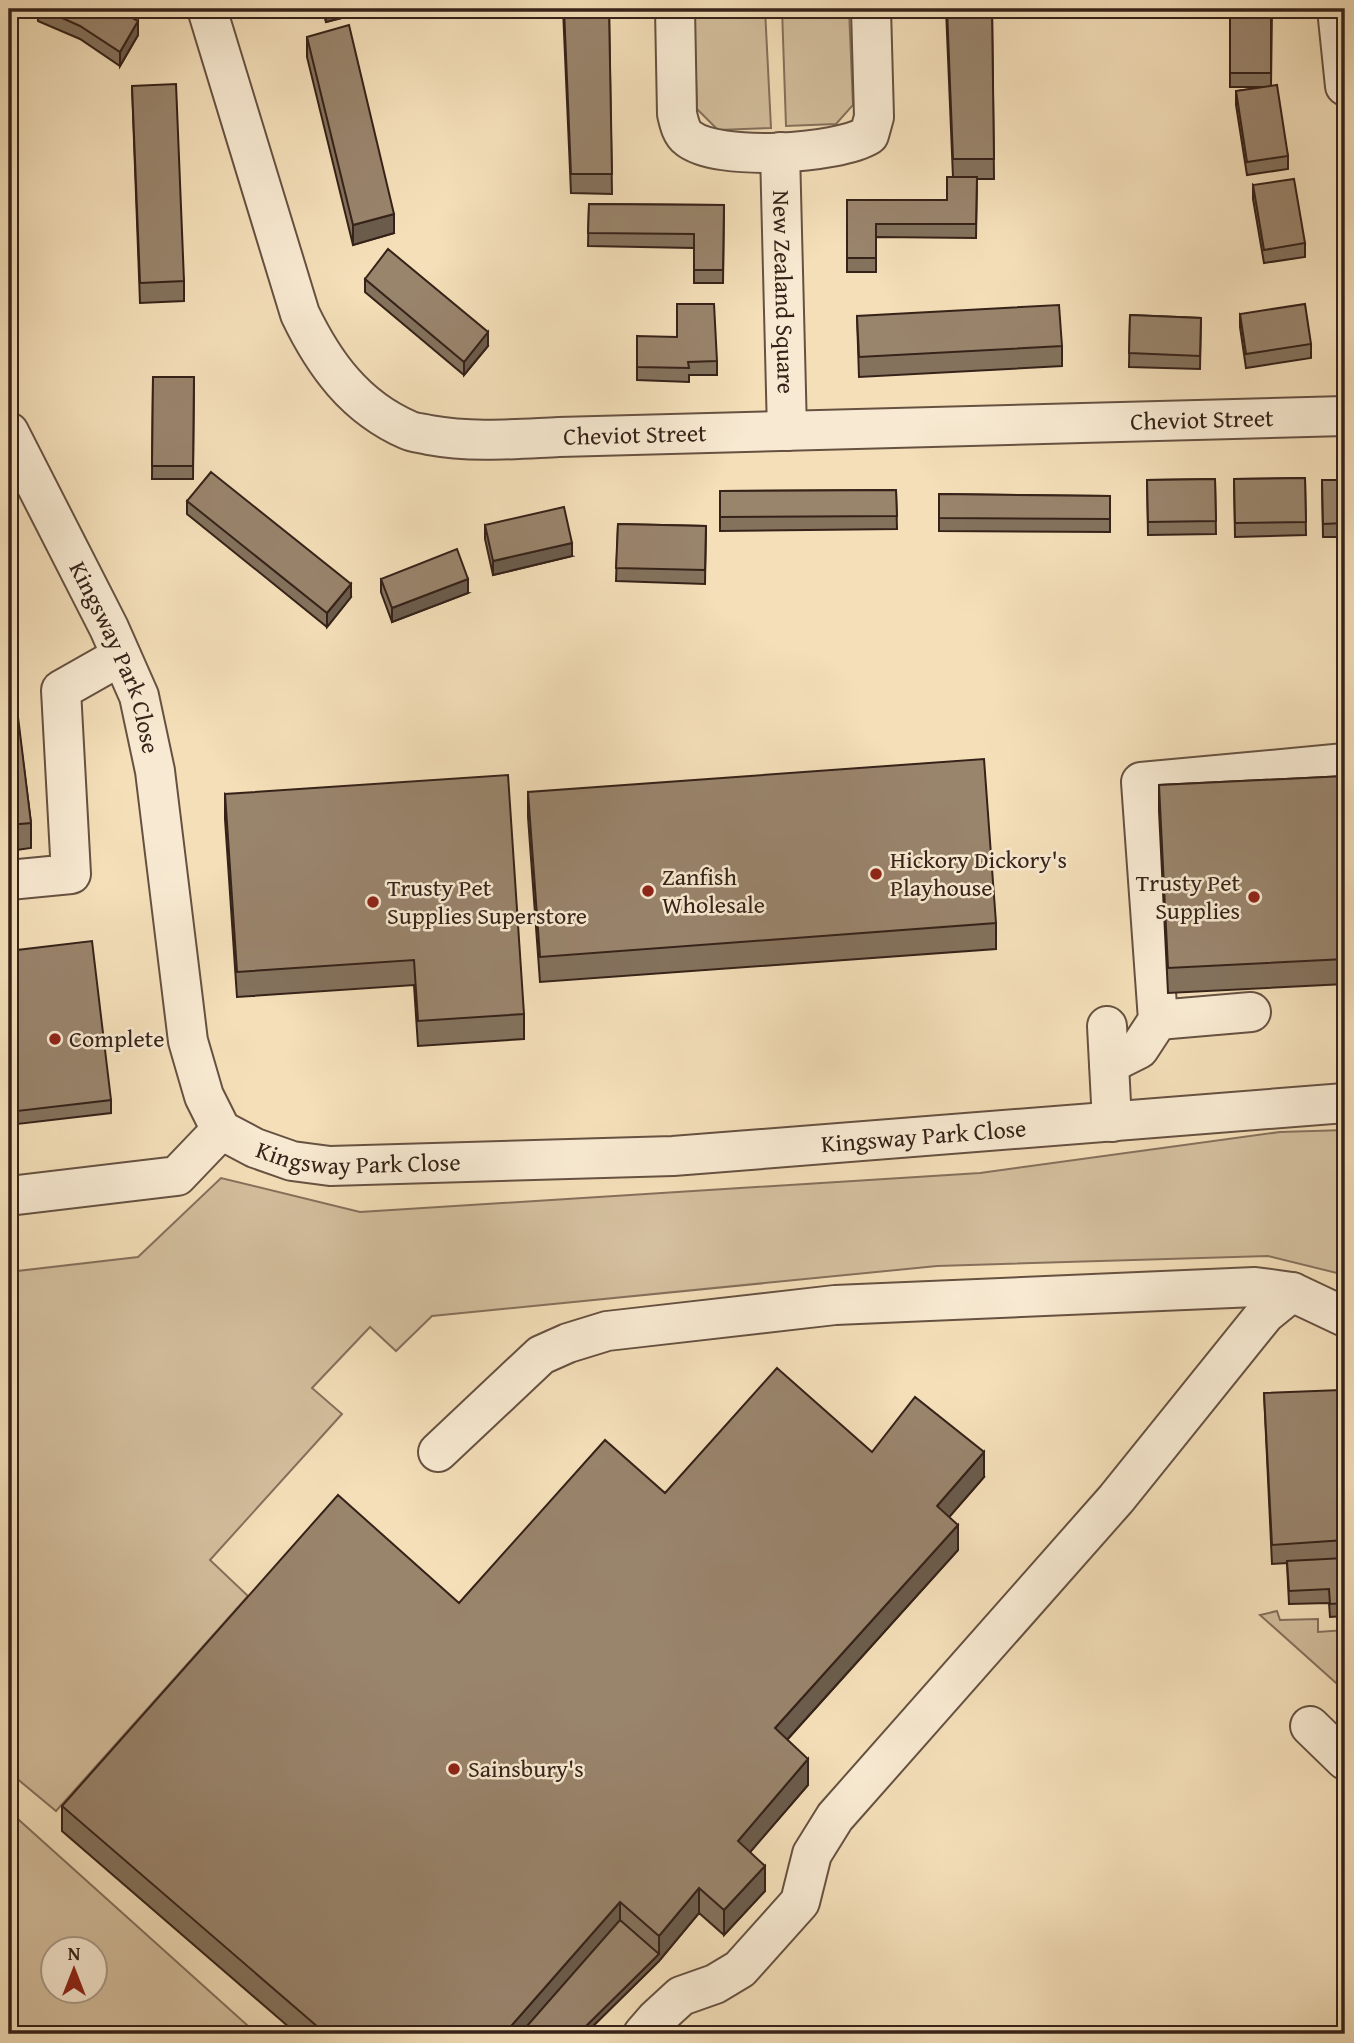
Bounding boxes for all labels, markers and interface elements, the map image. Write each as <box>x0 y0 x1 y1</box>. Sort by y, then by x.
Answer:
street label: New Zealand Square <box>764 190 804 394</box>
street label: Cheviot Street <box>1130 400 1274 439</box>
street label: Cheviot Street <box>563 415 708 454</box>
street label: Kingsway Park Close <box>61 555 169 757</box>
place label: Hickory Dickory's Playhouse <box>890 842 1067 905</box>
place label: Zanfish Wholesale <box>662 859 765 922</box>
place label: Trusty Pet Supplies <box>1136 865 1241 928</box>
marker: Hickory Dickory's Playhouse <box>868 866 884 882</box>
place label: Trusty Pet Supplies Superstore <box>387 870 587 933</box>
marker: Zanfish Wholesale <box>640 883 656 899</box>
marker: Trusty Pet Supplies <box>1246 889 1262 905</box>
marker: Trusty Pet Supplies Superstore <box>365 894 381 910</box>
place label: Complete <box>69 1021 165 1056</box>
marker: Complete <box>47 1031 63 1047</box>
street label: Kingsway Park Close <box>820 1110 1028 1161</box>
street label: Kingsway Park Close <box>252 1132 461 1183</box>
place label: Sainsbury's <box>468 1751 584 1786</box>
marker: Sainsbury's <box>446 1761 462 1777</box>
north arrow <box>38 1934 108 2004</box>
text: N <box>68 1939 81 1967</box>

